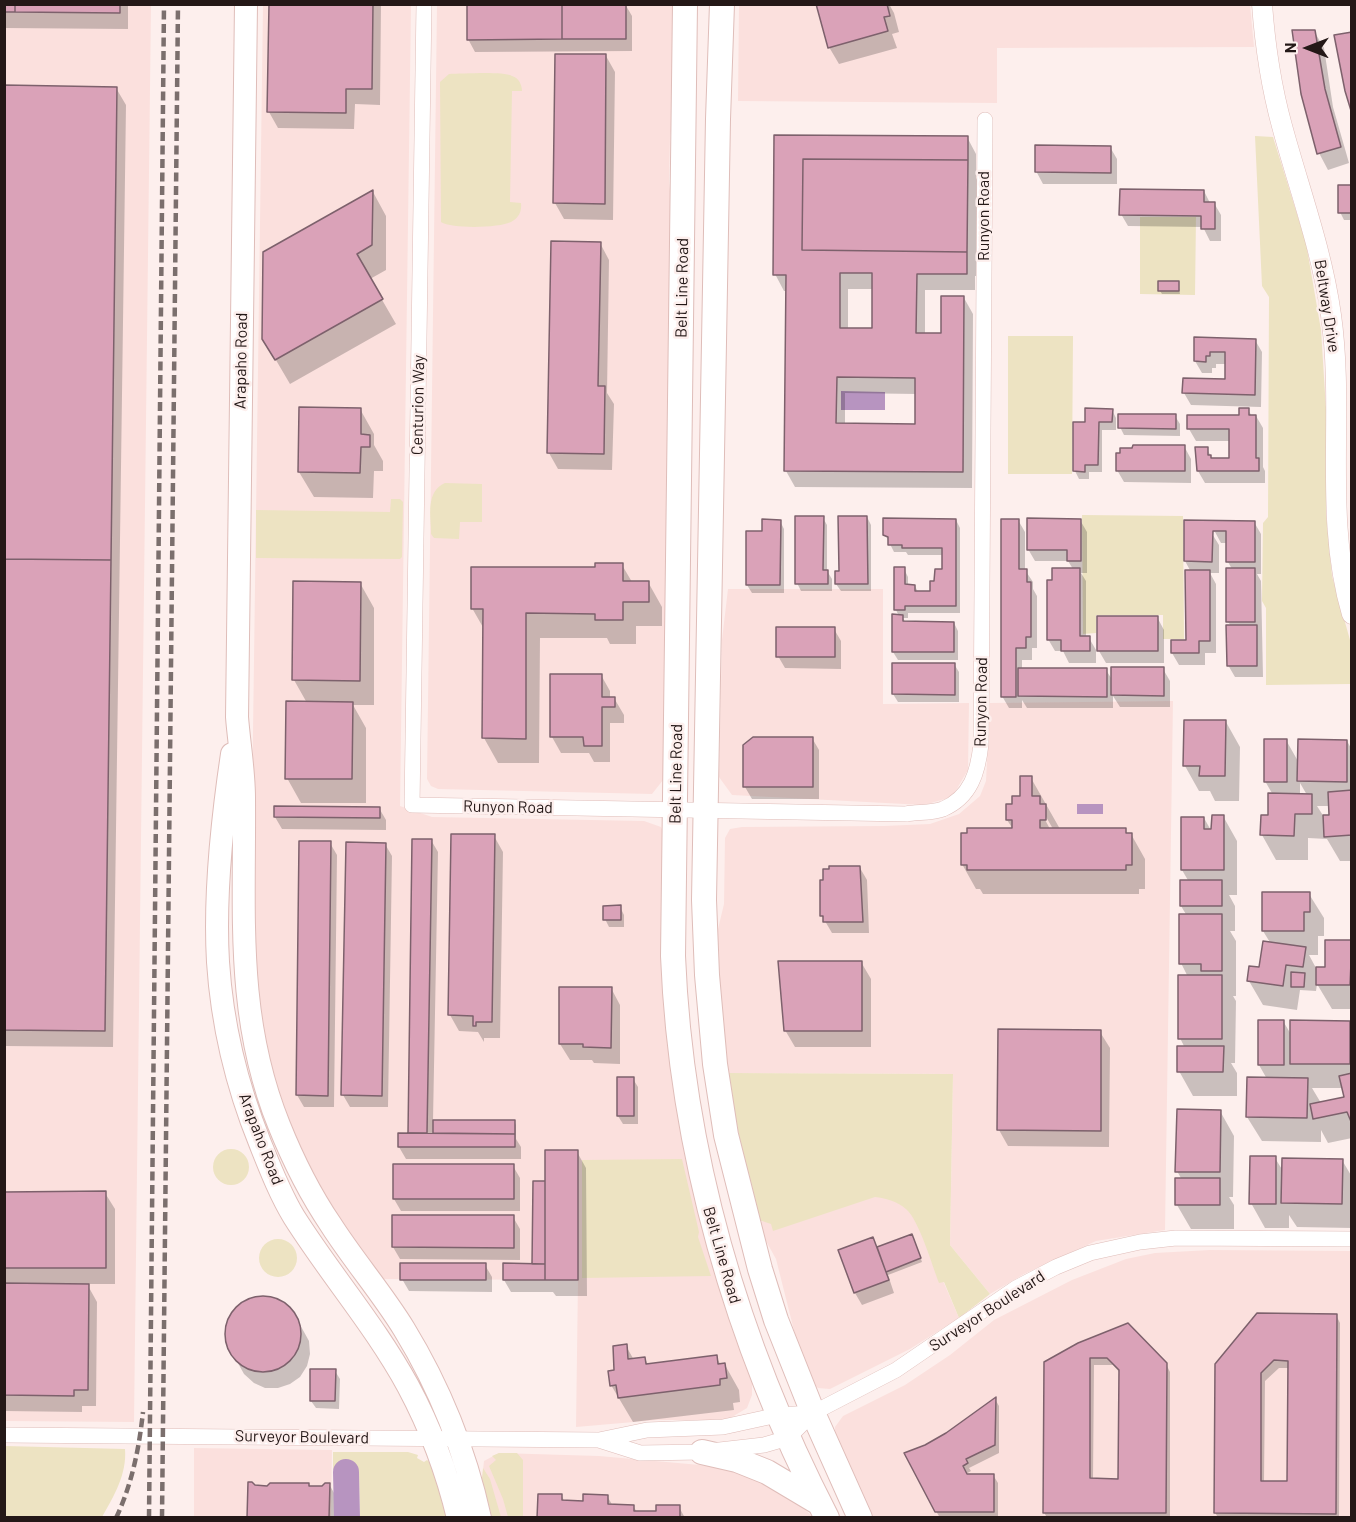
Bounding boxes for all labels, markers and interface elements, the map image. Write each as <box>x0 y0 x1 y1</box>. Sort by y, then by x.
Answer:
north arrow <box>1278 18 1338 78</box>
text: N <box>1280 43 1299 53</box>
street label: Runyon Road <box>974 171 994 261</box>
street label: Belt Line Road <box>672 238 692 338</box>
street label: Beltway Drive <box>1310 258 1344 354</box>
street label: Arapaho Road <box>231 313 251 409</box>
street label: Centurion Way <box>408 355 428 455</box>
street label: Runyon Road <box>971 657 991 747</box>
street label: Belt Line Road <box>666 724 686 824</box>
street label: Runyon Road <box>463 797 553 817</box>
street label: Arapaho Road <box>235 1091 287 1187</box>
street label: Belt Line Road <box>699 1204 745 1306</box>
street label: Surveyor Boulevard <box>926 1266 1048 1356</box>
street label: Surveyor Boulevard <box>235 1426 369 1448</box>

